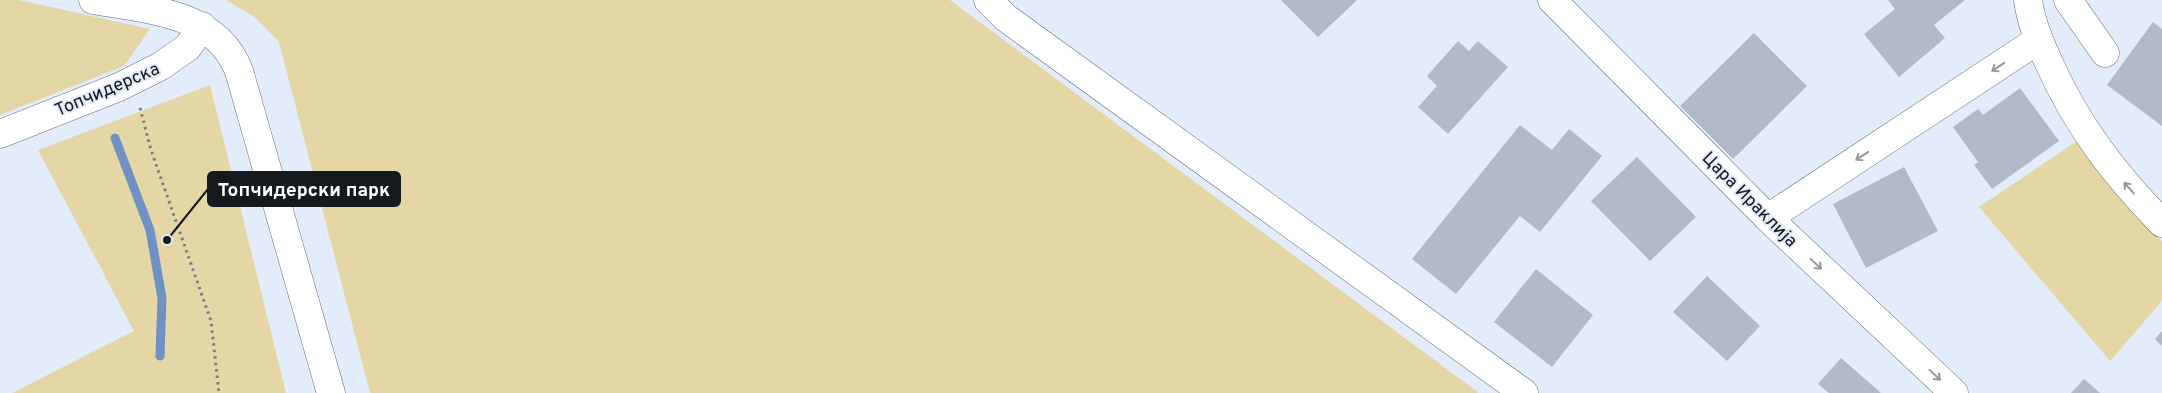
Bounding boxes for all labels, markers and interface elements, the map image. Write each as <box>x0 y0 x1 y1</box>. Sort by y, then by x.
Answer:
street label: Топчидерска <box>52 58 163 123</box>
one-way arrow <box>1991 62 2005 72</box>
street label: Цара Ираклија <box>1696 147 1802 253</box>
one-way arrow <box>1855 151 1869 162</box>
callout: Топчидерски парк <box>208 172 400 206</box>
text: Топчидерски парк <box>218 179 390 203</box>
one-way arrow <box>2123 182 2134 195</box>
one-way arrow <box>1810 258 1823 270</box>
one-way arrow <box>1929 369 1941 381</box>

